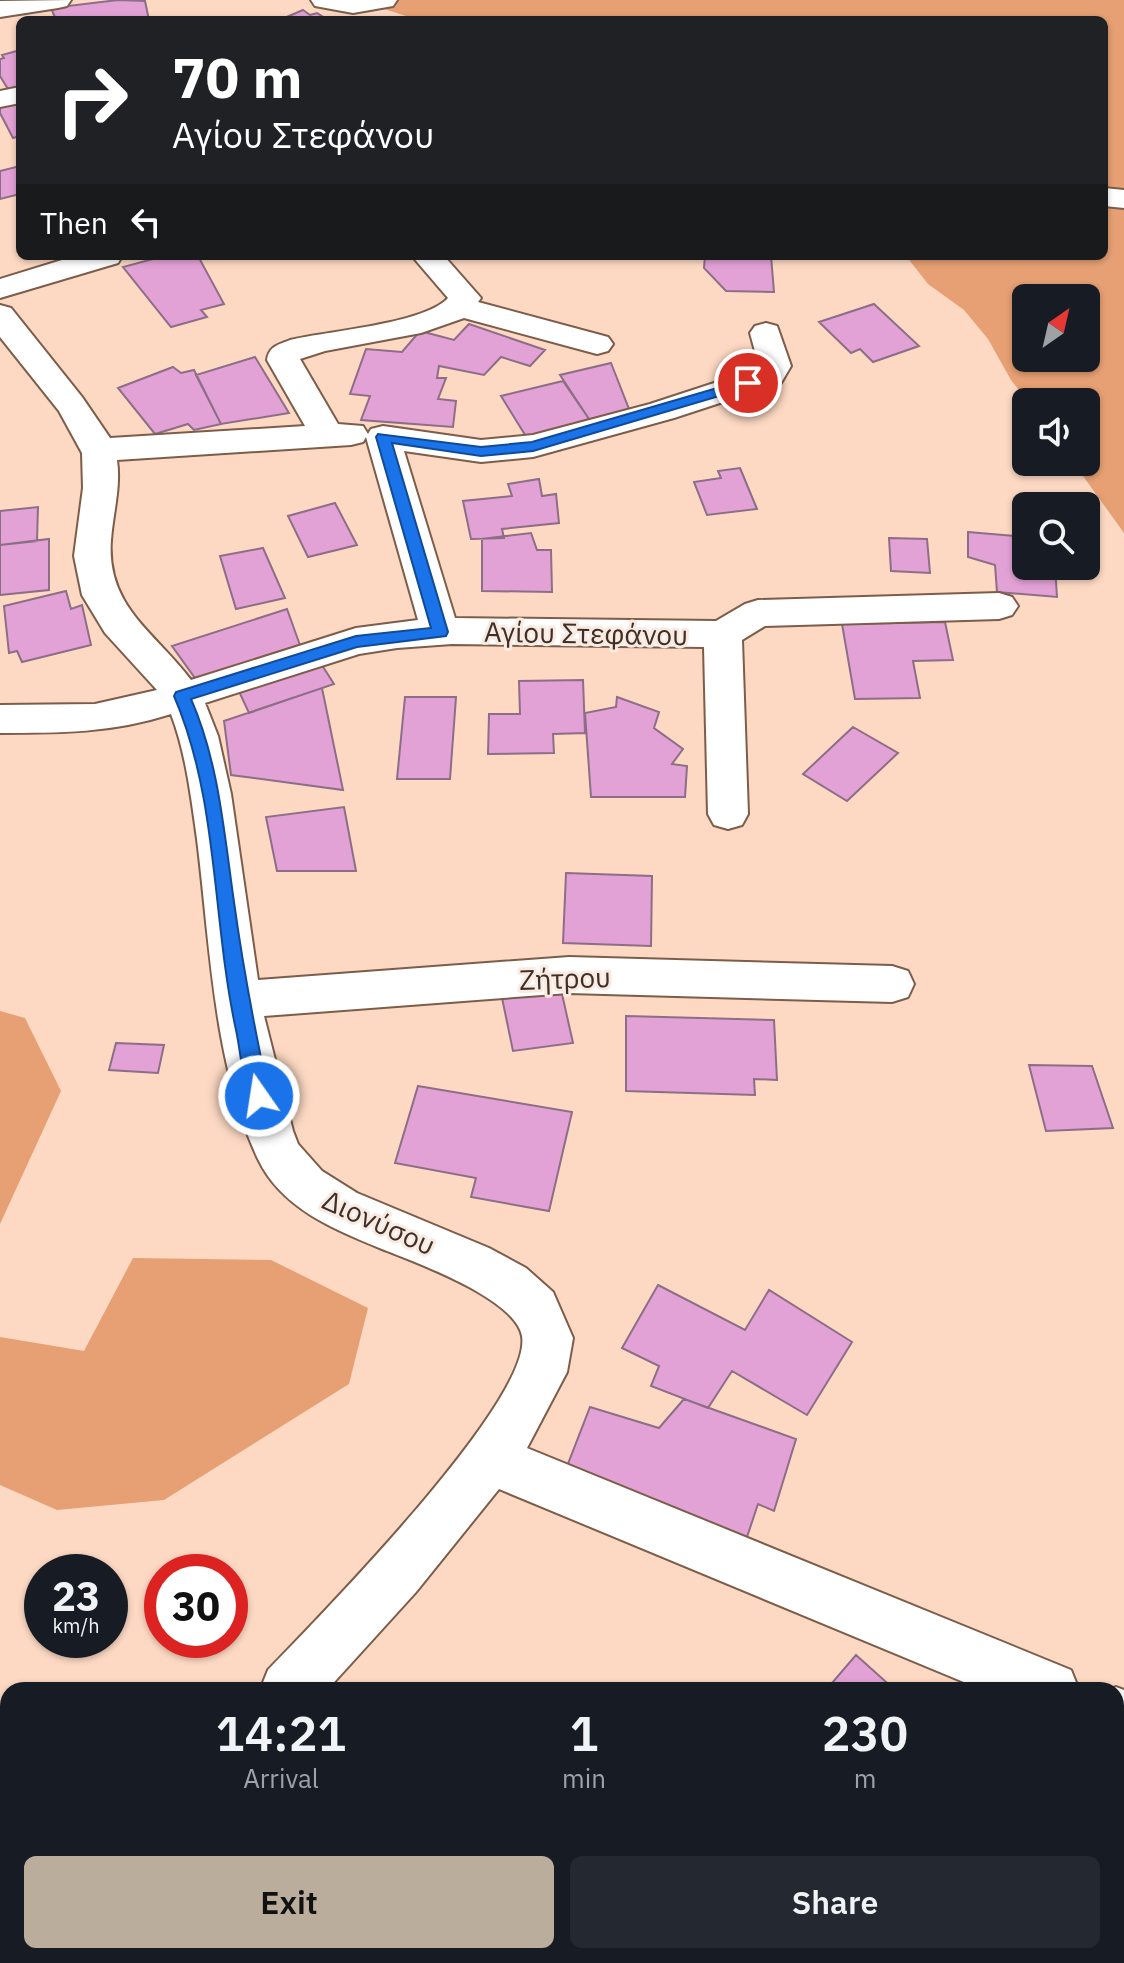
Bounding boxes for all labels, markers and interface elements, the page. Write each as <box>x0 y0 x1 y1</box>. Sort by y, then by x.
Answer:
text: 70 m <box>172 41 302 113</box>
icon: right <box>40 48 144 152</box>
text: Αγίου Στεφάνου <box>172 111 434 158</box>
icon: left <box>124 200 168 244</box>
text: Then <box>40 203 108 242</box>
north arrow <box>1012 284 1100 372</box>
map controls <box>1012 284 1100 580</box>
pin <box>714 349 782 417</box>
icon: arrive <box>726 361 770 405</box>
button: sound <box>1012 388 1100 476</box>
button: search <box>1012 492 1100 580</box>
street label: Αγίου Στεφάνου <box>484 613 688 653</box>
street label: Ζήτρου <box>518 958 612 998</box>
position arrow <box>217 1054 301 1138</box>
street label: Διονύσου <box>317 1181 441 1263</box>
speed limit sign: 30 <box>144 1554 248 1658</box>
text: 23 <box>52 1570 100 1622</box>
text: km/h <box>52 1612 100 1639</box>
text: 14:21 <box>216 1702 346 1764</box>
text: 1 <box>570 1702 598 1764</box>
text: 230 <box>822 1702 908 1764</box>
text: Arrival <box>243 1761 319 1795</box>
text: min <box>562 1761 606 1795</box>
text: m <box>854 1761 876 1795</box>
button: Exit <box>24 1856 554 1948</box>
button: Share <box>570 1856 1100 1948</box>

